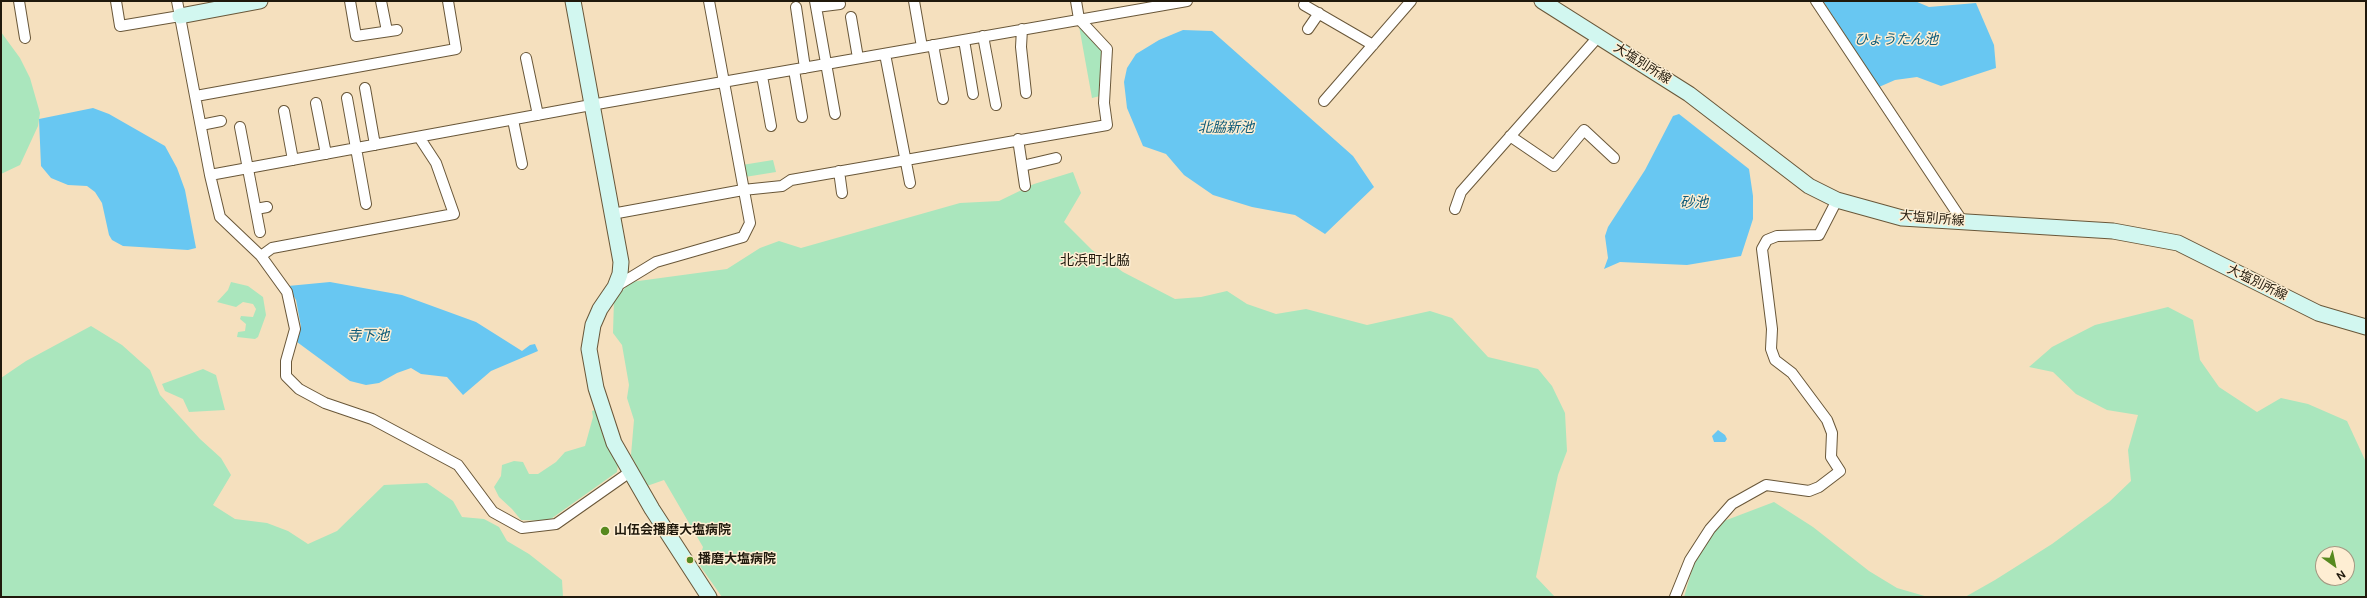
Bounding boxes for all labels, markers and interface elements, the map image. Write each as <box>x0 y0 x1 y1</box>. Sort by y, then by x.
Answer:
water label: ひょうたん池 <box>1854 32 1938 48</box>
street label: 大塩別所線 <box>1610 40 1674 88</box>
water label: 北脇新池 <box>1198 120 1254 136</box>
water label: 砂池 <box>1680 195 1708 211</box>
street label: 大塩別所線 <box>1899 208 1965 230</box>
district label: 北浜町北脇 <box>1060 253 1130 269</box>
street label: 大塩別所線 <box>2224 262 2290 304</box>
water label: 寺下池 <box>347 328 389 344</box>
place label: 山伍会播磨大塩病院 <box>614 523 731 539</box>
marker: 山伍会播磨大塩病院 <box>599 525 611 537</box>
north arrow <box>2315 546 2355 586</box>
place label: 播磨大塩病院 <box>698 552 776 568</box>
marker: 播磨大塩病院 <box>685 555 695 565</box>
text: N <box>2334 567 2348 583</box>

